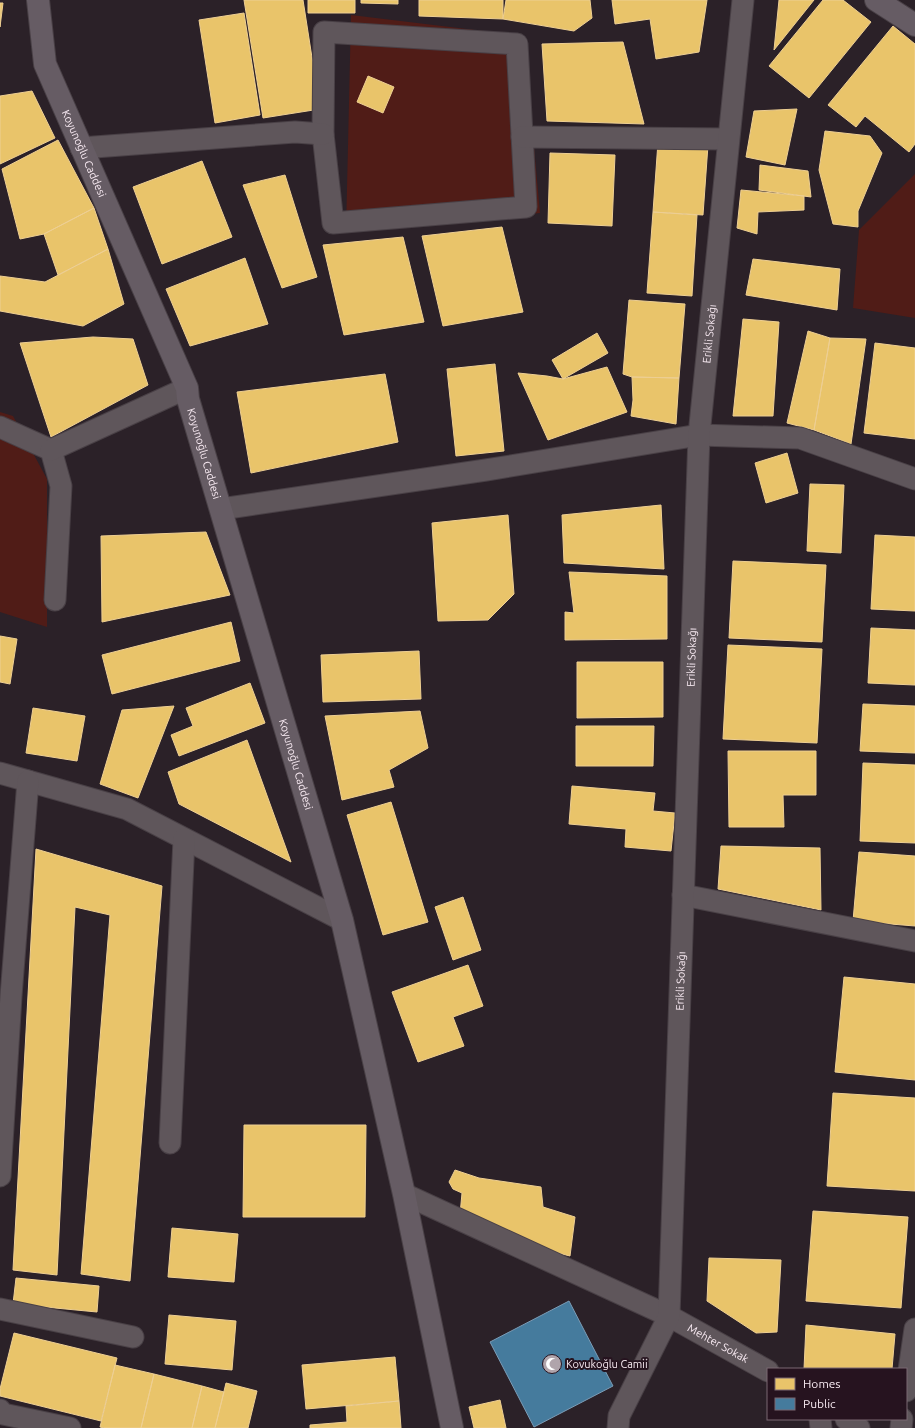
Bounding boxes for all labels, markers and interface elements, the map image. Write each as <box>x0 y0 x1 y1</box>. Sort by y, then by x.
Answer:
street label: Koyunoğlu Caddesi <box>60 108 109 199</box>
street label: Erikli Sokağı <box>700 304 718 364</box>
street label: Koyunoğlu Caddesi <box>185 407 223 500</box>
street label: Erikli Sokağı <box>684 627 698 687</box>
street label: Koyunoğlu Caddesi <box>277 717 315 811</box>
street label: Erikli Sokağı <box>673 951 687 1011</box>
street label: Mehter Sokak <box>686 1322 751 1365</box>
mosque icon: Kovukoğlu Camii <box>541 1353 563 1375</box>
place label: Kovukoğlu Camii <box>566 1358 648 1370</box>
legend <box>767 1368 907 1420</box>
text: Homes <box>803 1377 841 1390</box>
text: Public <box>803 1397 836 1410</box>

